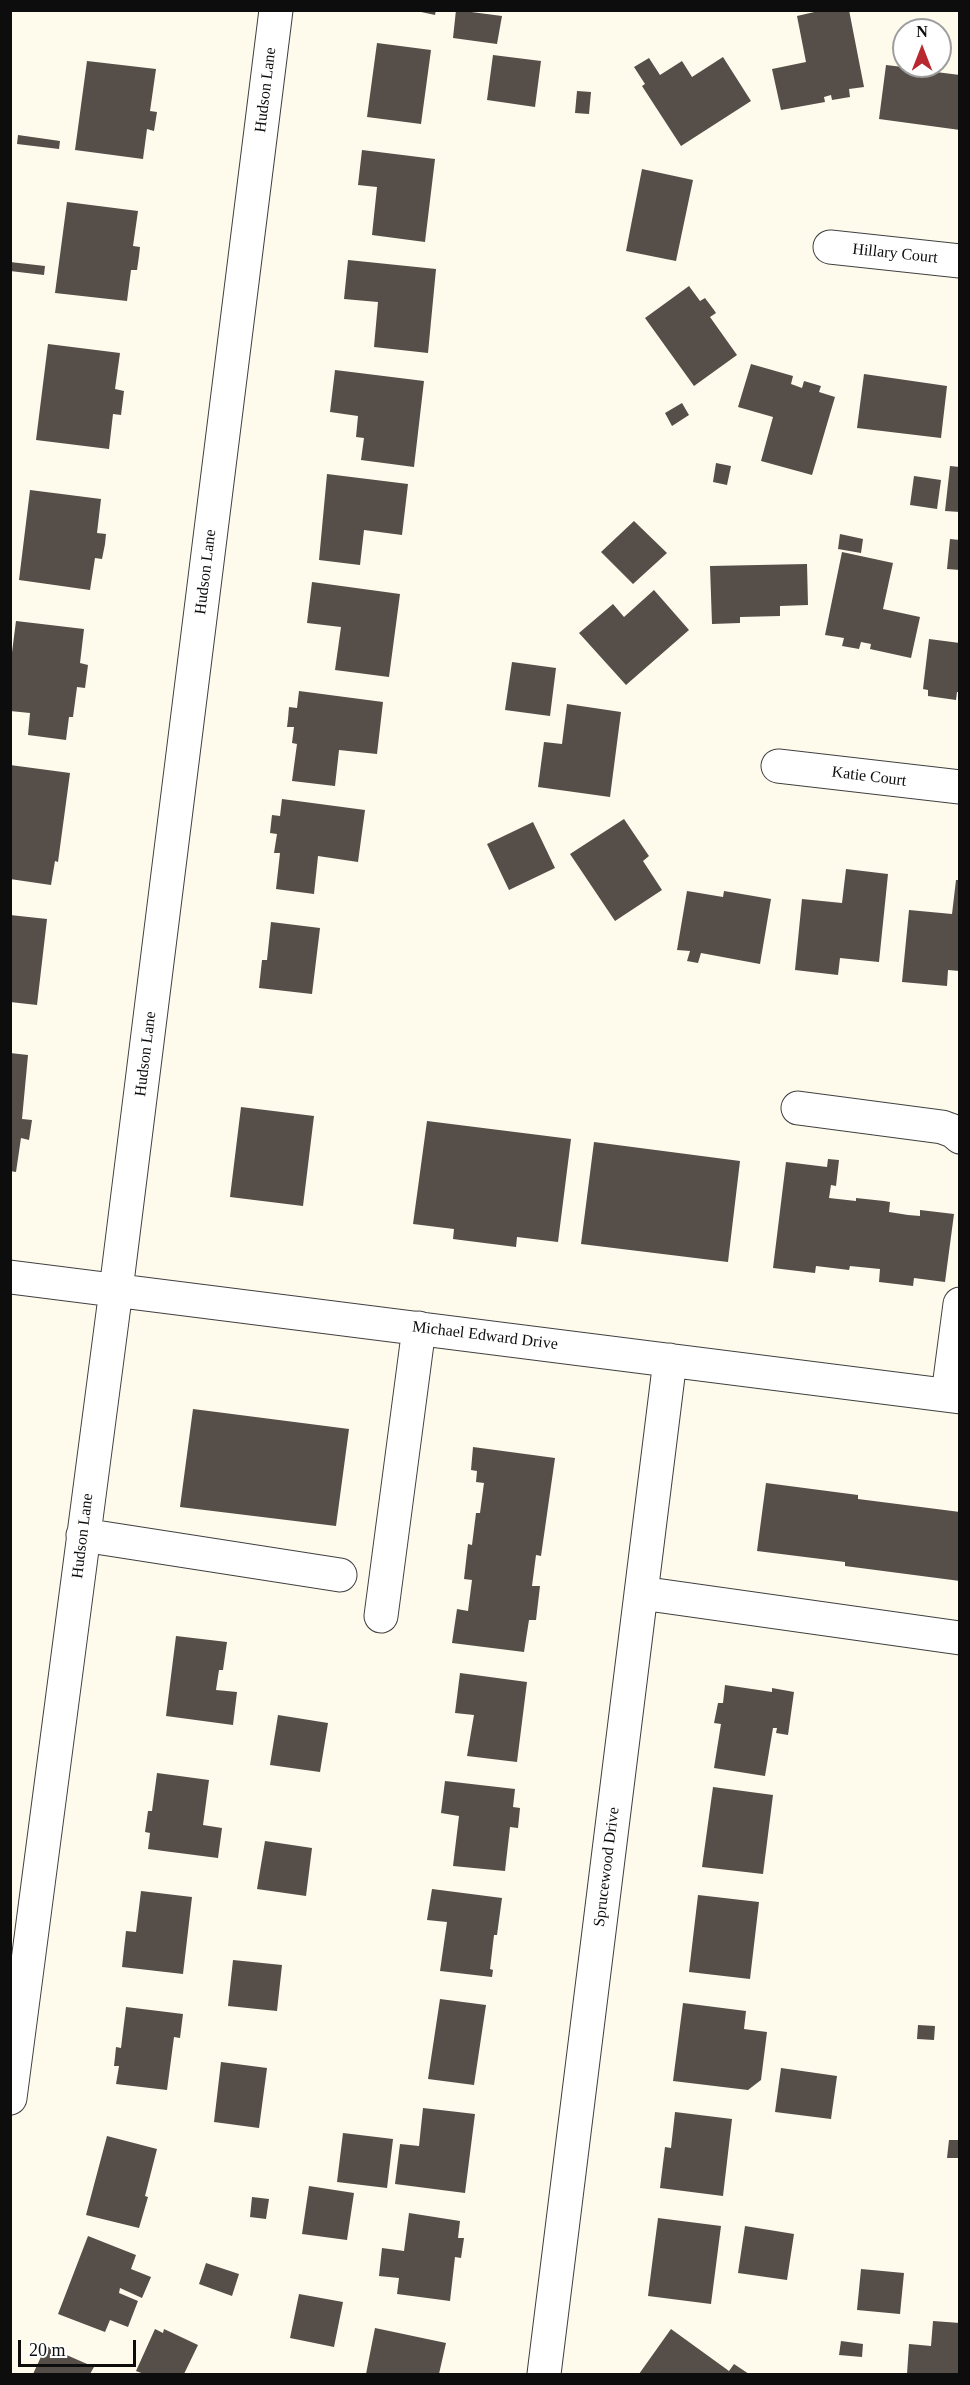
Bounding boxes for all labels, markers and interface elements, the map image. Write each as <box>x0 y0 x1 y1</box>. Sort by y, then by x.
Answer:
north arrow <box>892 18 952 78</box>
text: N <box>916 23 928 40</box>
street label: Hudson Lane <box>251 46 281 134</box>
street label: Hillary Court <box>851 240 939 268</box>
street label: Hudson Lane <box>191 528 221 616</box>
street label: Katie Court <box>831 763 907 791</box>
street label: Hudson Lane <box>131 1010 161 1098</box>
street label: Michael Edward Drive <box>411 1318 559 1354</box>
street label: Hudson Lane <box>68 1492 98 1580</box>
street label: Sprucewood Drive <box>590 1806 624 1928</box>
scale bar <box>21 2328 140 2366</box>
text: 20 m <box>29 2340 66 2360</box>

